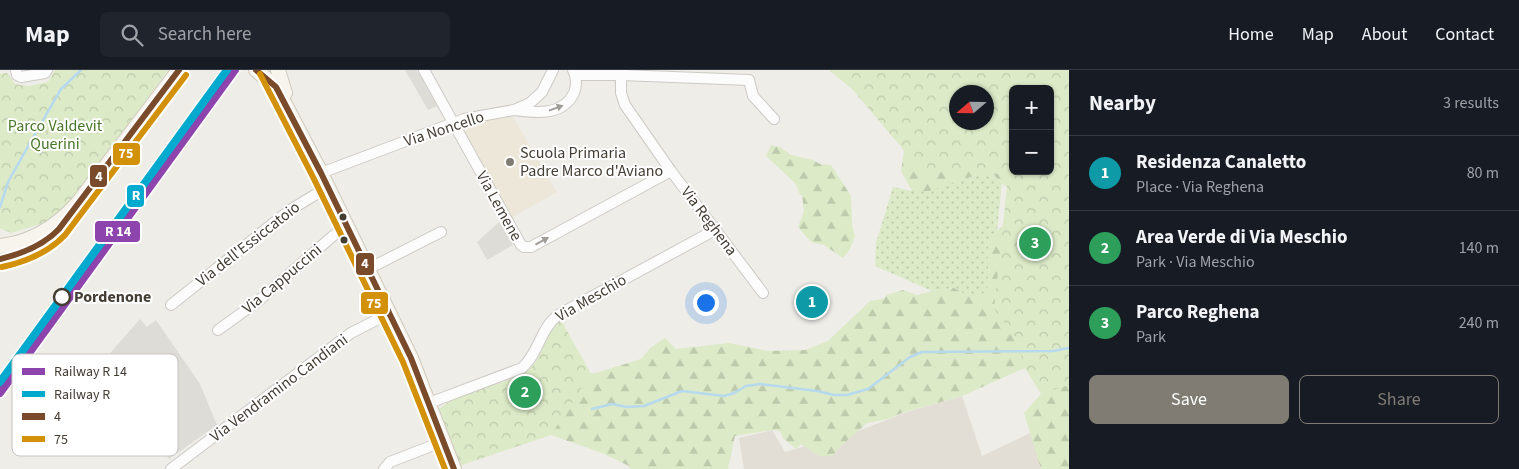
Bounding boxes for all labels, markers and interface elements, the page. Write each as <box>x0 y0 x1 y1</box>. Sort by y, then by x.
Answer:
search box <box>100 12 450 57</box>
text: Map <box>25 17 70 52</box>
icon: search <box>118 21 146 49</box>
text: Search here <box>158 21 251 48</box>
text: Home <box>1228 22 1274 47</box>
text: Map <box>1302 22 1334 47</box>
text: About <box>1362 22 1407 47</box>
text: Contact <box>1435 22 1494 47</box>
north arrow <box>949 85 994 130</box>
map controls <box>1009 85 1054 175</box>
button: + <box>1009 85 1054 130</box>
text: Nearby <box>1089 88 1156 118</box>
text: 3 results <box>1443 92 1499 114</box>
one-way arrow <box>549 104 564 112</box>
street label: Via Noncello <box>401 106 487 152</box>
park label: Parco Valdevit Querini <box>8 115 103 155</box>
button: − <box>1009 130 1054 175</box>
line badge: 75 <box>112 142 141 166</box>
place label: Scuola Primaria Padre Marco d'Aviano <box>520 142 663 182</box>
text: 75 <box>119 144 133 164</box>
text: Residenza Canaletto <box>1136 149 1306 176</box>
marker: Scuola Primaria Padre Marco d'Aviano <box>504 156 516 168</box>
text: 1 <box>1101 162 1109 184</box>
text: 80 m <box>1467 162 1499 184</box>
line badge: 4 <box>89 164 108 188</box>
text: 4 <box>95 167 103 187</box>
street label: Via Lemene <box>471 167 527 245</box>
text: Place · Via Reghena <box>1136 176 1264 198</box>
street label: Via Reghena <box>676 182 742 260</box>
line badge: R <box>126 184 145 208</box>
text: R <box>132 186 141 206</box>
street label: Via dell'Essiccatoio <box>191 196 305 292</box>
unlabelled marker <box>338 212 348 222</box>
line badge: R 14 <box>94 220 141 243</box>
text: R 14 <box>105 222 132 242</box>
pin: 3 <box>1019 224 1051 262</box>
text: Area Verde di Via Meschio <box>1136 224 1347 251</box>
unlabelled marker <box>339 235 349 245</box>
one-way arrow <box>535 237 549 245</box>
text: 2 <box>1101 237 1109 259</box>
text: 140 m <box>1459 237 1499 259</box>
street label: Via Cappuccini <box>237 239 327 319</box>
text: Park · Via Meschio <box>1136 251 1255 273</box>
line badge: 4 <box>355 252 375 276</box>
text: 4 <box>361 254 369 274</box>
street label: Via Meschio <box>552 269 630 327</box>
pin: 1 <box>796 283 828 321</box>
place label: Pordenone <box>74 286 151 308</box>
marker: Pordenone <box>53 288 71 306</box>
your location <box>693 290 719 316</box>
line badge: 75 <box>360 291 389 315</box>
text: 75 <box>367 294 381 314</box>
text: Parco Reghena <box>1136 299 1260 326</box>
text: 3 <box>1101 312 1109 334</box>
text: 240 m <box>1459 312 1499 334</box>
text: Park <box>1136 326 1166 348</box>
street label: Via Vendramino Candiani <box>205 329 353 447</box>
legend <box>12 354 178 456</box>
text: Railway R 14 <box>54 362 127 382</box>
pin: 2 <box>509 373 541 411</box>
button: Save <box>1089 375 1289 424</box>
button: Share <box>1299 375 1499 424</box>
text: Railway R <box>54 385 110 405</box>
text: 4 <box>54 407 61 427</box>
text: 75 <box>54 430 68 450</box>

